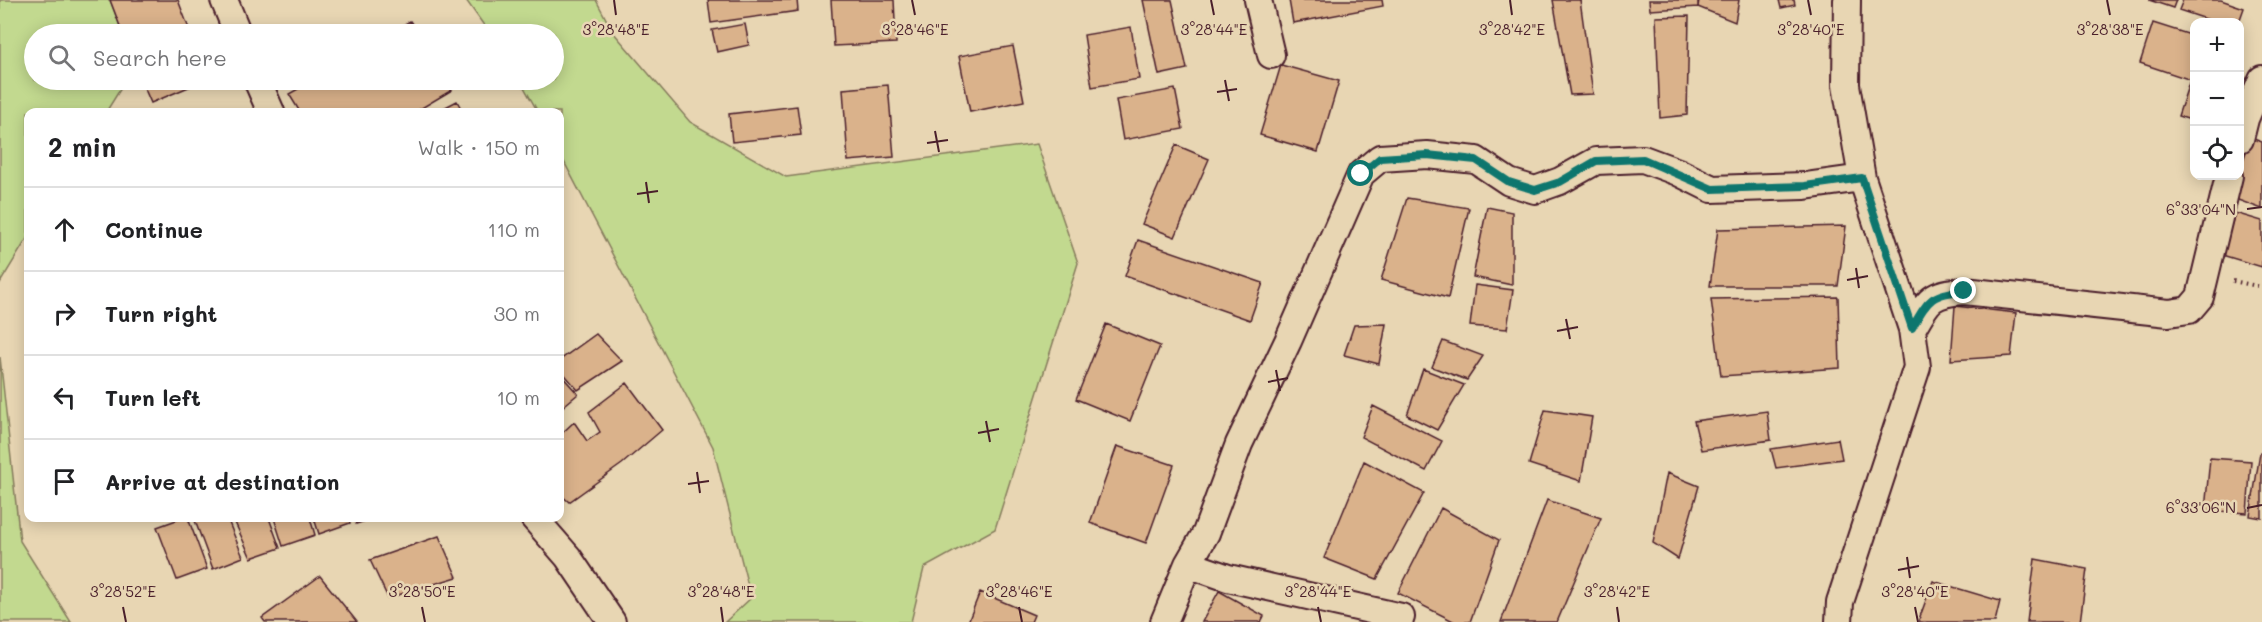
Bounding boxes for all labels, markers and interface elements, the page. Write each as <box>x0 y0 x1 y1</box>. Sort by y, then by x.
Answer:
map controls <box>2190 18 2244 180</box>
button: + <box>2190 18 2244 72</box>
text: 3°28'48"E <box>582 19 650 39</box>
text: 3°28'46"E <box>881 19 949 39</box>
text: 3°28'44"E <box>1181 19 1248 39</box>
text: 3°28'42"E <box>1479 19 1546 39</box>
text: 3°28'40"E <box>1777 19 1845 39</box>
text: 3°28'38"E <box>2076 19 2144 39</box>
search box <box>24 24 564 90</box>
icon: search <box>45 41 78 74</box>
text: Search here <box>93 43 227 72</box>
button: − <box>2190 72 2244 126</box>
button: locate <box>2190 126 2244 180</box>
text: 2 min <box>48 130 116 164</box>
text: Walk · 150 m <box>418 134 540 160</box>
route start <box>1347 160 1373 186</box>
text: 6°33'04"N <box>2166 199 2236 219</box>
icon: ahead <box>48 213 81 246</box>
text: Continue <box>105 215 203 244</box>
text: 110 m <box>487 216 540 242</box>
route end <box>1950 277 1976 303</box>
icon: right <box>48 297 81 330</box>
text: Turn right <box>105 299 217 328</box>
text: 30 m <box>494 300 540 326</box>
icon: left <box>48 381 81 414</box>
text: Turn left <box>105 383 201 412</box>
text: 10 m <box>496 384 540 410</box>
icon: arrive <box>48 465 81 498</box>
text: Arrive at destination <box>105 467 340 496</box>
text: 6°33'06"N <box>2166 497 2236 517</box>
text: 3°28'52"E <box>90 581 157 601</box>
text: 3°28'50"E <box>388 581 456 601</box>
text: 3°28'48"E <box>687 581 755 601</box>
text: 3°28'46"E <box>985 581 1053 601</box>
text: 3°28'44"E <box>1285 581 1352 601</box>
text: 3°28'42"E <box>1584 581 1651 601</box>
text: 3°28'40"E <box>1881 581 1949 601</box>

